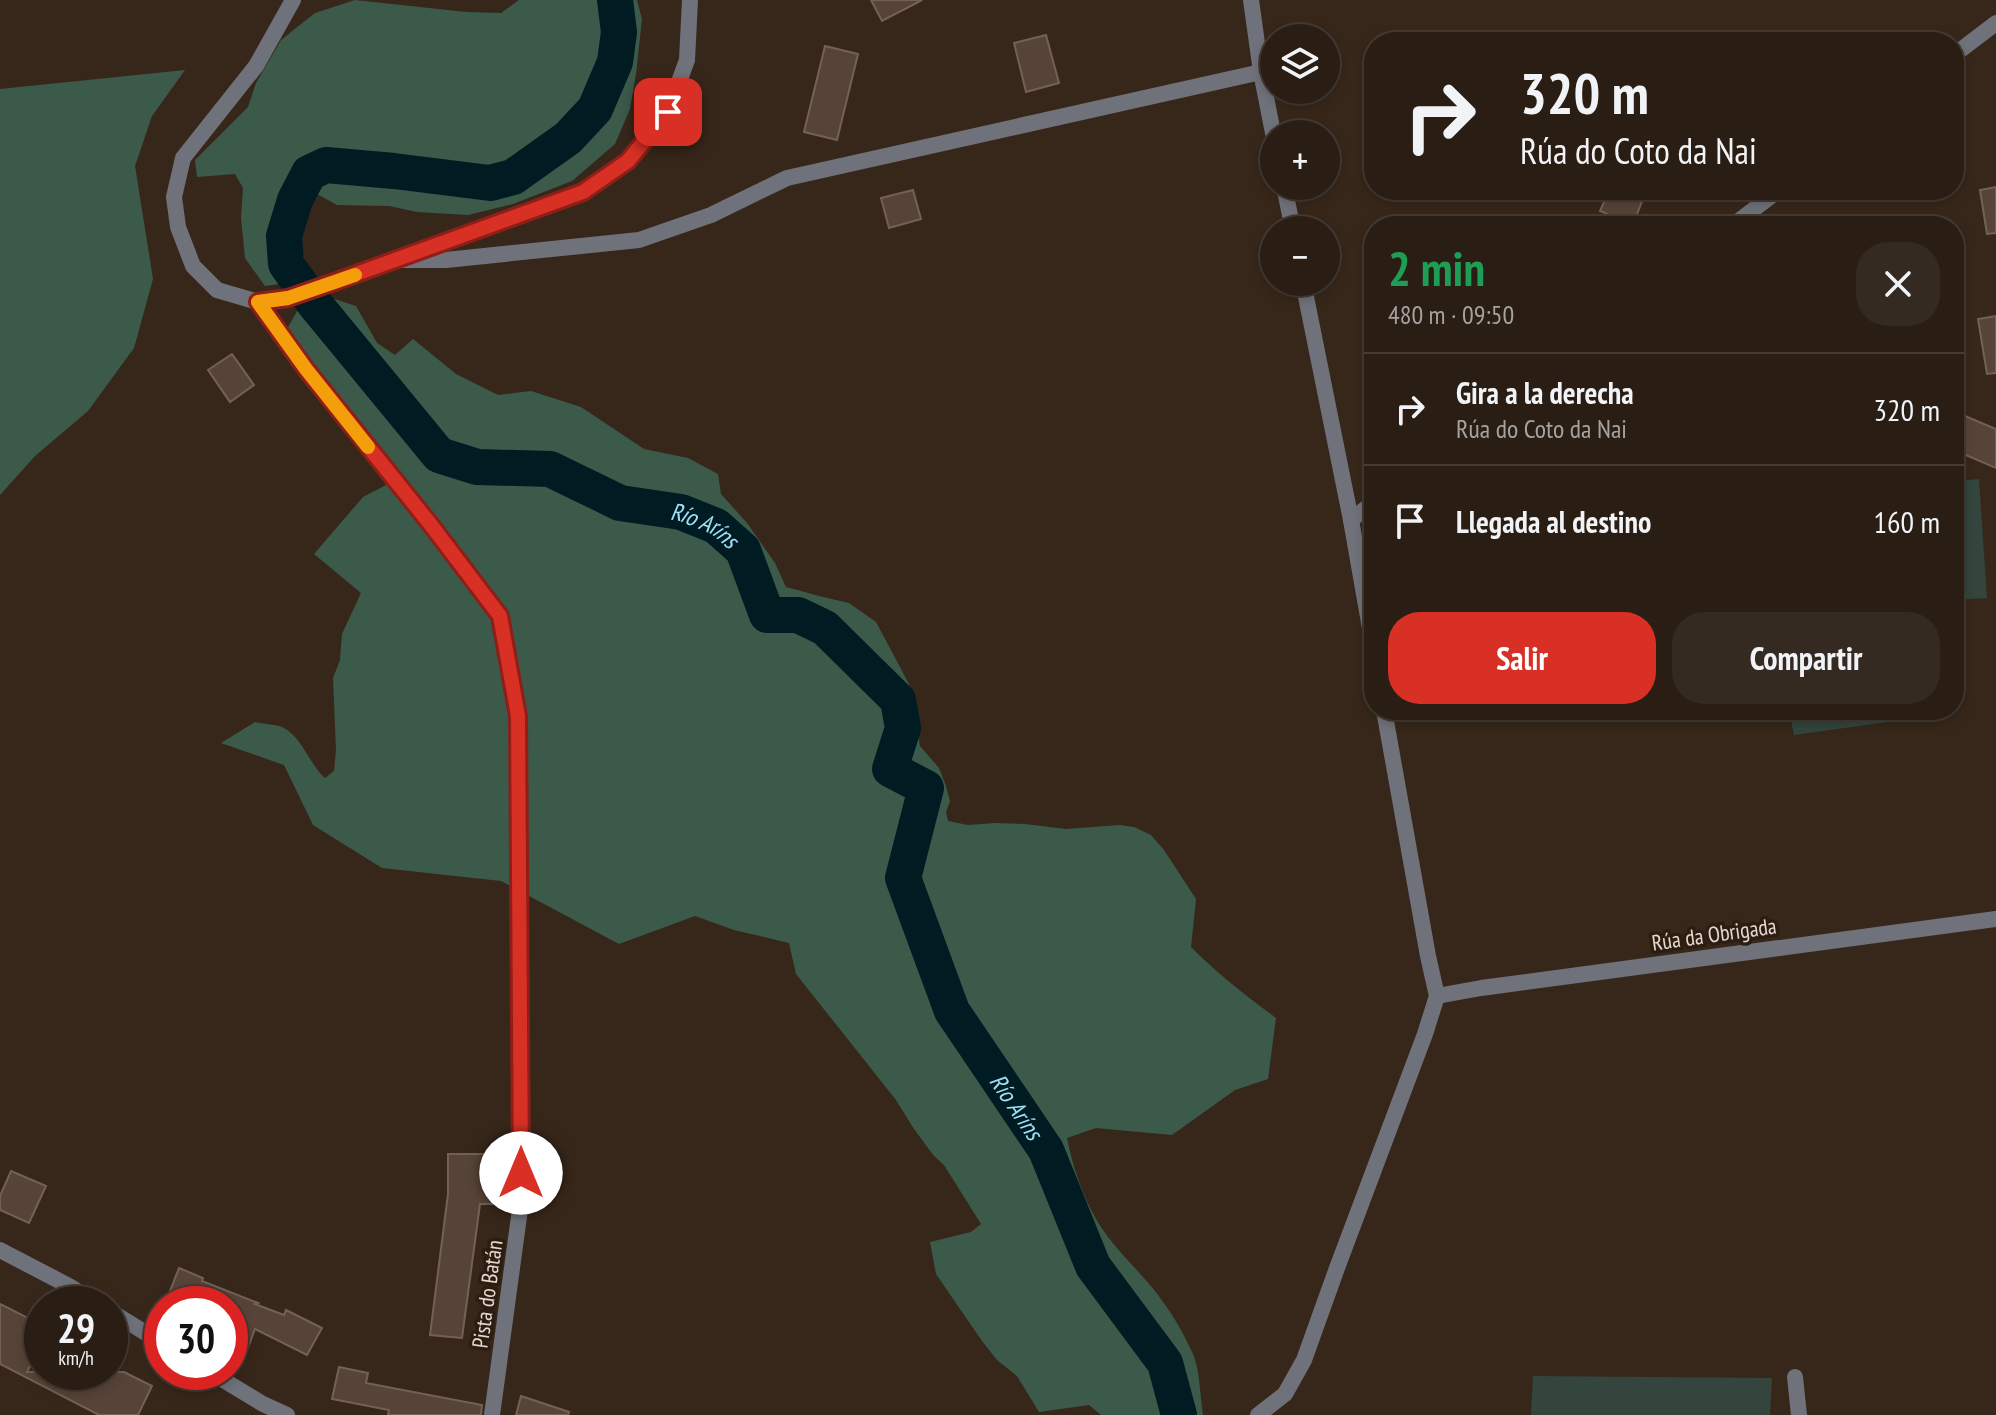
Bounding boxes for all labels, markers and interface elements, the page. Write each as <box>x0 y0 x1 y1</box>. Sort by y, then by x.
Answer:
map controls <box>1260 24 1340 296</box>
button: layers <box>1260 24 1340 104</box>
text: 320 m <box>1520 57 1649 129</box>
icon: right <box>1388 64 1492 168</box>
pin <box>634 78 702 146</box>
icon: arrive <box>646 90 690 134</box>
button: + <box>1260 120 1340 200</box>
text: Rúa do Coto da Nai <box>1520 127 1757 174</box>
button: − <box>1260 216 1340 296</box>
text: 2 min <box>1388 237 1485 299</box>
button: close <box>1856 242 1940 326</box>
text: 480 m · 09:50 <box>1388 298 1514 331</box>
text: Gira a la derecha <box>1456 373 1634 412</box>
icon: right <box>1388 387 1432 431</box>
text: 320 m <box>1874 390 1940 429</box>
text: Rúa do Coto da Nai <box>1456 412 1627 445</box>
water label: Río Aríns <box>669 495 748 556</box>
icon: arrive <box>1388 499 1432 543</box>
text: Llegada al destino <box>1456 502 1651 541</box>
text: 160 m <box>1874 502 1940 541</box>
button: Salir <box>1388 612 1656 704</box>
button: Compartir <box>1672 612 1940 704</box>
street label: Rúa da Obrigada <box>1650 911 1778 957</box>
water label: Río Aríns <box>983 1067 1051 1148</box>
position arrow <box>479 1131 563 1215</box>
street label: Pista do Batán <box>466 1238 508 1350</box>
speed limit sign: 30 <box>144 1286 248 1390</box>
text: 29 <box>57 1302 95 1354</box>
text: km/h <box>58 1345 94 1371</box>

